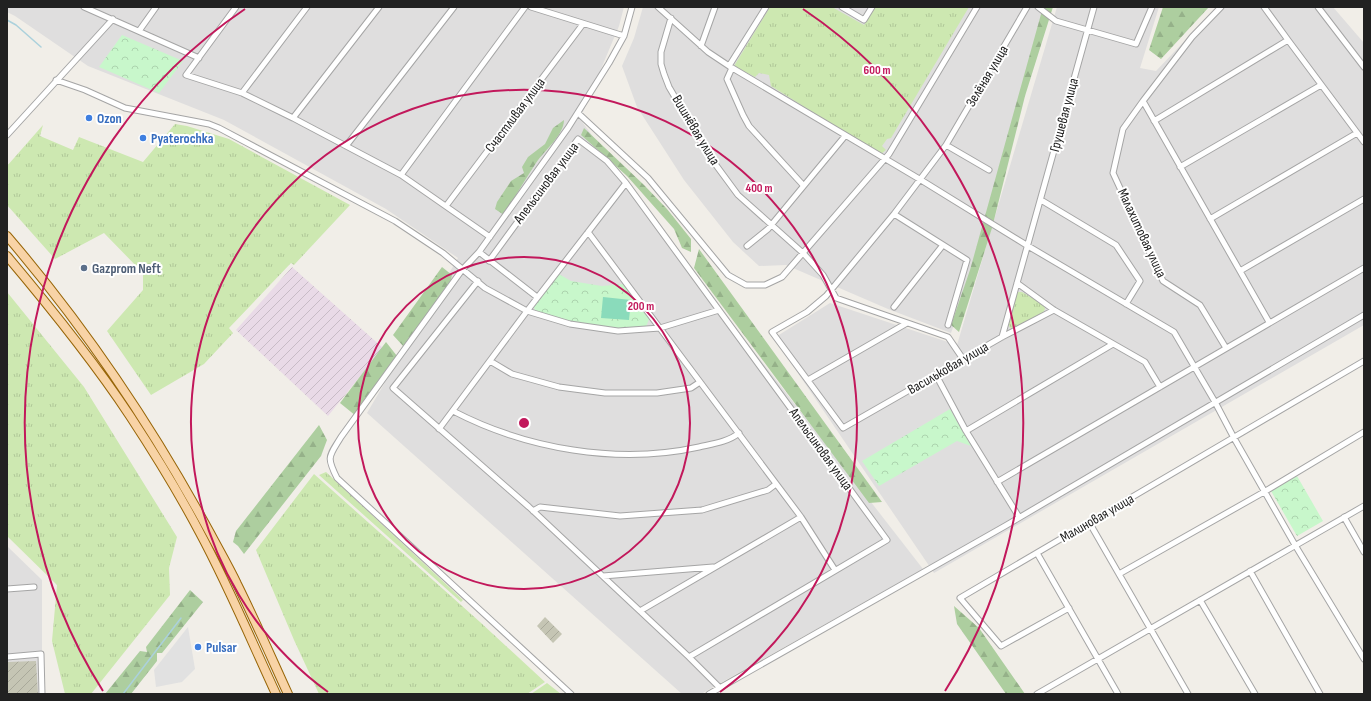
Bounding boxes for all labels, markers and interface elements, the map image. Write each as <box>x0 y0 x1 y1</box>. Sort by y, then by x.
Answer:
street label: Зелёная улица <box>962 42 1012 110</box>
text: 600 m <box>864 63 890 78</box>
street label: Счастливая улица <box>481 74 549 156</box>
street label: Грушевая улица <box>1046 76 1082 154</box>
street label: Вишнёвая улица <box>668 92 724 168</box>
place label: Ozon <box>97 110 122 127</box>
marker: Ozon <box>84 113 94 123</box>
place label: Pyaterochka <box>151 130 214 147</box>
marker: Pyaterochka <box>138 133 148 143</box>
street label: Апельсиновая улица <box>509 139 582 228</box>
text: 400 m <box>746 181 772 196</box>
street label: Малахитовая улица <box>1114 186 1170 280</box>
place label: Gazprom Neft <box>92 260 161 277</box>
marker: Gazprom Neft <box>79 263 89 273</box>
text: 200 m <box>628 299 654 314</box>
street label: Васильковая улица <box>904 338 992 398</box>
street label: Апельсиновая улица <box>785 404 857 493</box>
centre of rings <box>517 416 531 430</box>
street label: Малиновая улица <box>1057 490 1137 546</box>
place label: Pulsar <box>206 639 237 656</box>
marker: Pulsar <box>193 642 203 652</box>

